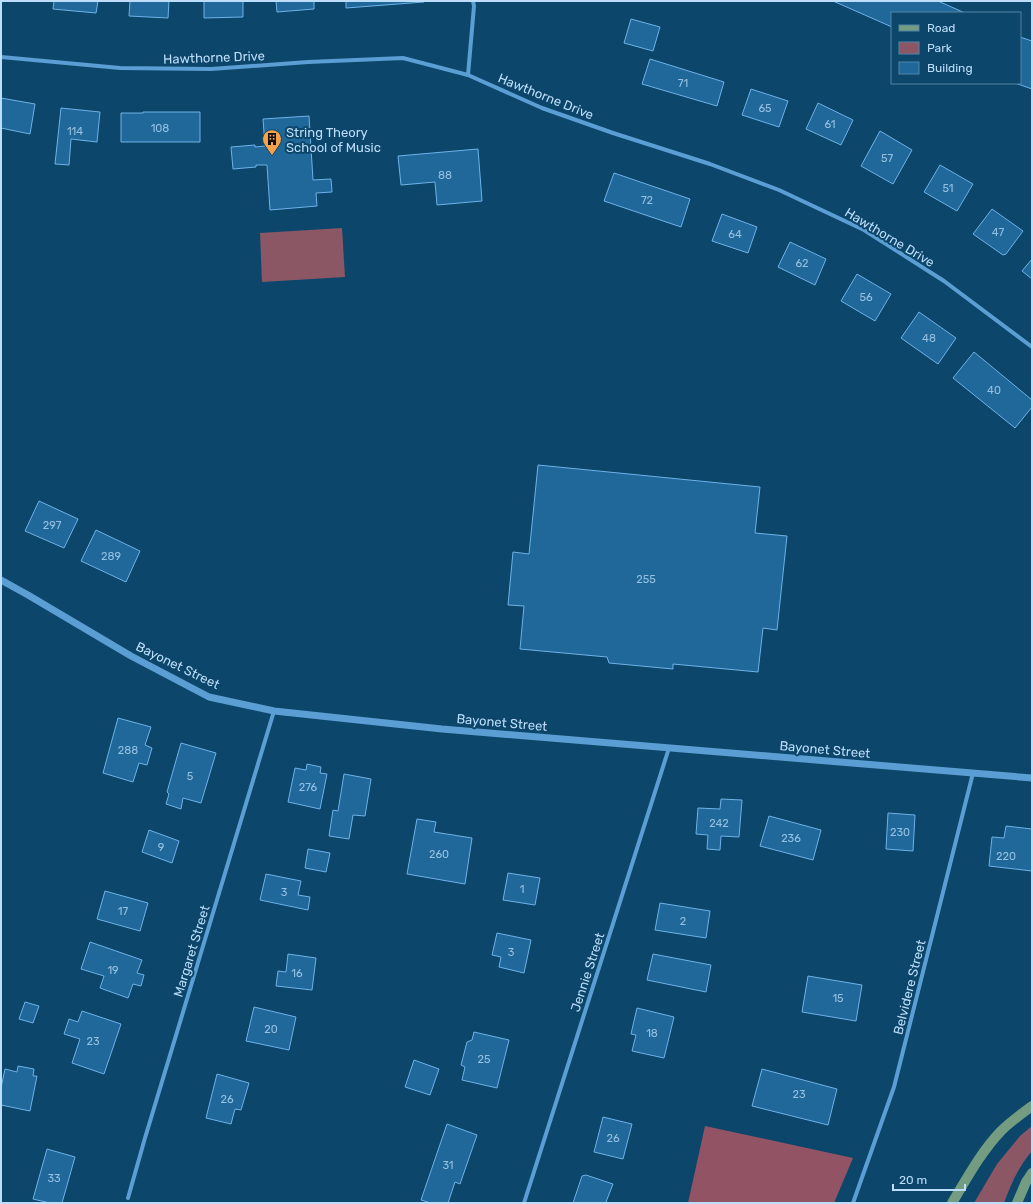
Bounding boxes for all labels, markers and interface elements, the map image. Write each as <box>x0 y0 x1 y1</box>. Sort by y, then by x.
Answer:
legend <box>891 12 1021 84</box>
text: Road <box>927 21 955 35</box>
text: Park <box>927 41 953 55</box>
street label: Hawthorne Drive <box>163 48 265 67</box>
text: Building <box>927 61 973 75</box>
street label: Hawthorne Drive <box>496 70 596 123</box>
house number: 71 <box>678 77 688 90</box>
house number: 65 <box>758 102 772 115</box>
house number: 61 <box>824 118 836 131</box>
house number: 108 <box>151 122 169 135</box>
house number: 114 <box>67 125 83 138</box>
place label: String Theory School of Music <box>286 125 381 155</box>
building icon: String Theory School of Music <box>261 128 283 156</box>
house number: 57 <box>881 152 893 165</box>
house number: 88 <box>438 169 452 182</box>
house number: 51 <box>942 182 954 195</box>
house number: 72 <box>641 194 653 207</box>
street label: Hawthorne Drive <box>842 205 937 270</box>
house number: 47 <box>992 226 1004 239</box>
house number: 64 <box>728 228 742 241</box>
house number: 62 <box>795 257 809 270</box>
house number: 56 <box>859 291 873 304</box>
house number: 48 <box>922 332 936 345</box>
house number: 40 <box>987 384 1001 397</box>
house number: 297 <box>43 519 62 532</box>
house number: 289 <box>101 550 121 563</box>
house number: 255 <box>636 573 656 586</box>
street label: Bayonet Street <box>134 639 222 692</box>
street label: Bayonet Street <box>456 711 548 734</box>
street label: Bayonet Street <box>779 738 871 761</box>
house number: 288 <box>118 744 138 757</box>
house number: 5 <box>187 770 194 783</box>
house number: 276 <box>299 781 318 794</box>
house number: 242 <box>709 817 729 830</box>
house number: 230 <box>890 826 910 839</box>
house number: 236 <box>781 832 801 845</box>
house number: 9 <box>158 841 164 854</box>
house number: 260 <box>429 848 449 861</box>
house number: 220 <box>996 850 1016 863</box>
house number: 1 <box>520 883 524 896</box>
house number: 3 <box>281 886 288 899</box>
street label: Margaret Street <box>170 903 214 999</box>
house number: 17 <box>118 905 129 918</box>
house number: 2 <box>680 915 686 928</box>
street label: Jennie Street <box>568 931 607 1014</box>
street label: Belvidere Street <box>890 938 929 1036</box>
house number: 3 <box>508 946 515 959</box>
house number: 19 <box>107 964 119 977</box>
house number: 16 <box>291 967 303 980</box>
house number: 15 <box>832 992 844 1005</box>
house number: 20 <box>264 1023 278 1036</box>
house number: 18 <box>646 1027 658 1040</box>
house number: 23 <box>86 1035 100 1048</box>
house number: 25 <box>478 1053 491 1066</box>
house number: 23 <box>792 1088 806 1101</box>
house number: 26 <box>220 1093 234 1106</box>
house number: 26 <box>606 1132 620 1145</box>
house number: 31 <box>442 1159 454 1172</box>
scale bar <box>893 1166 965 1192</box>
house number: 33 <box>47 1172 61 1185</box>
text: 20 m <box>899 1173 927 1187</box>

